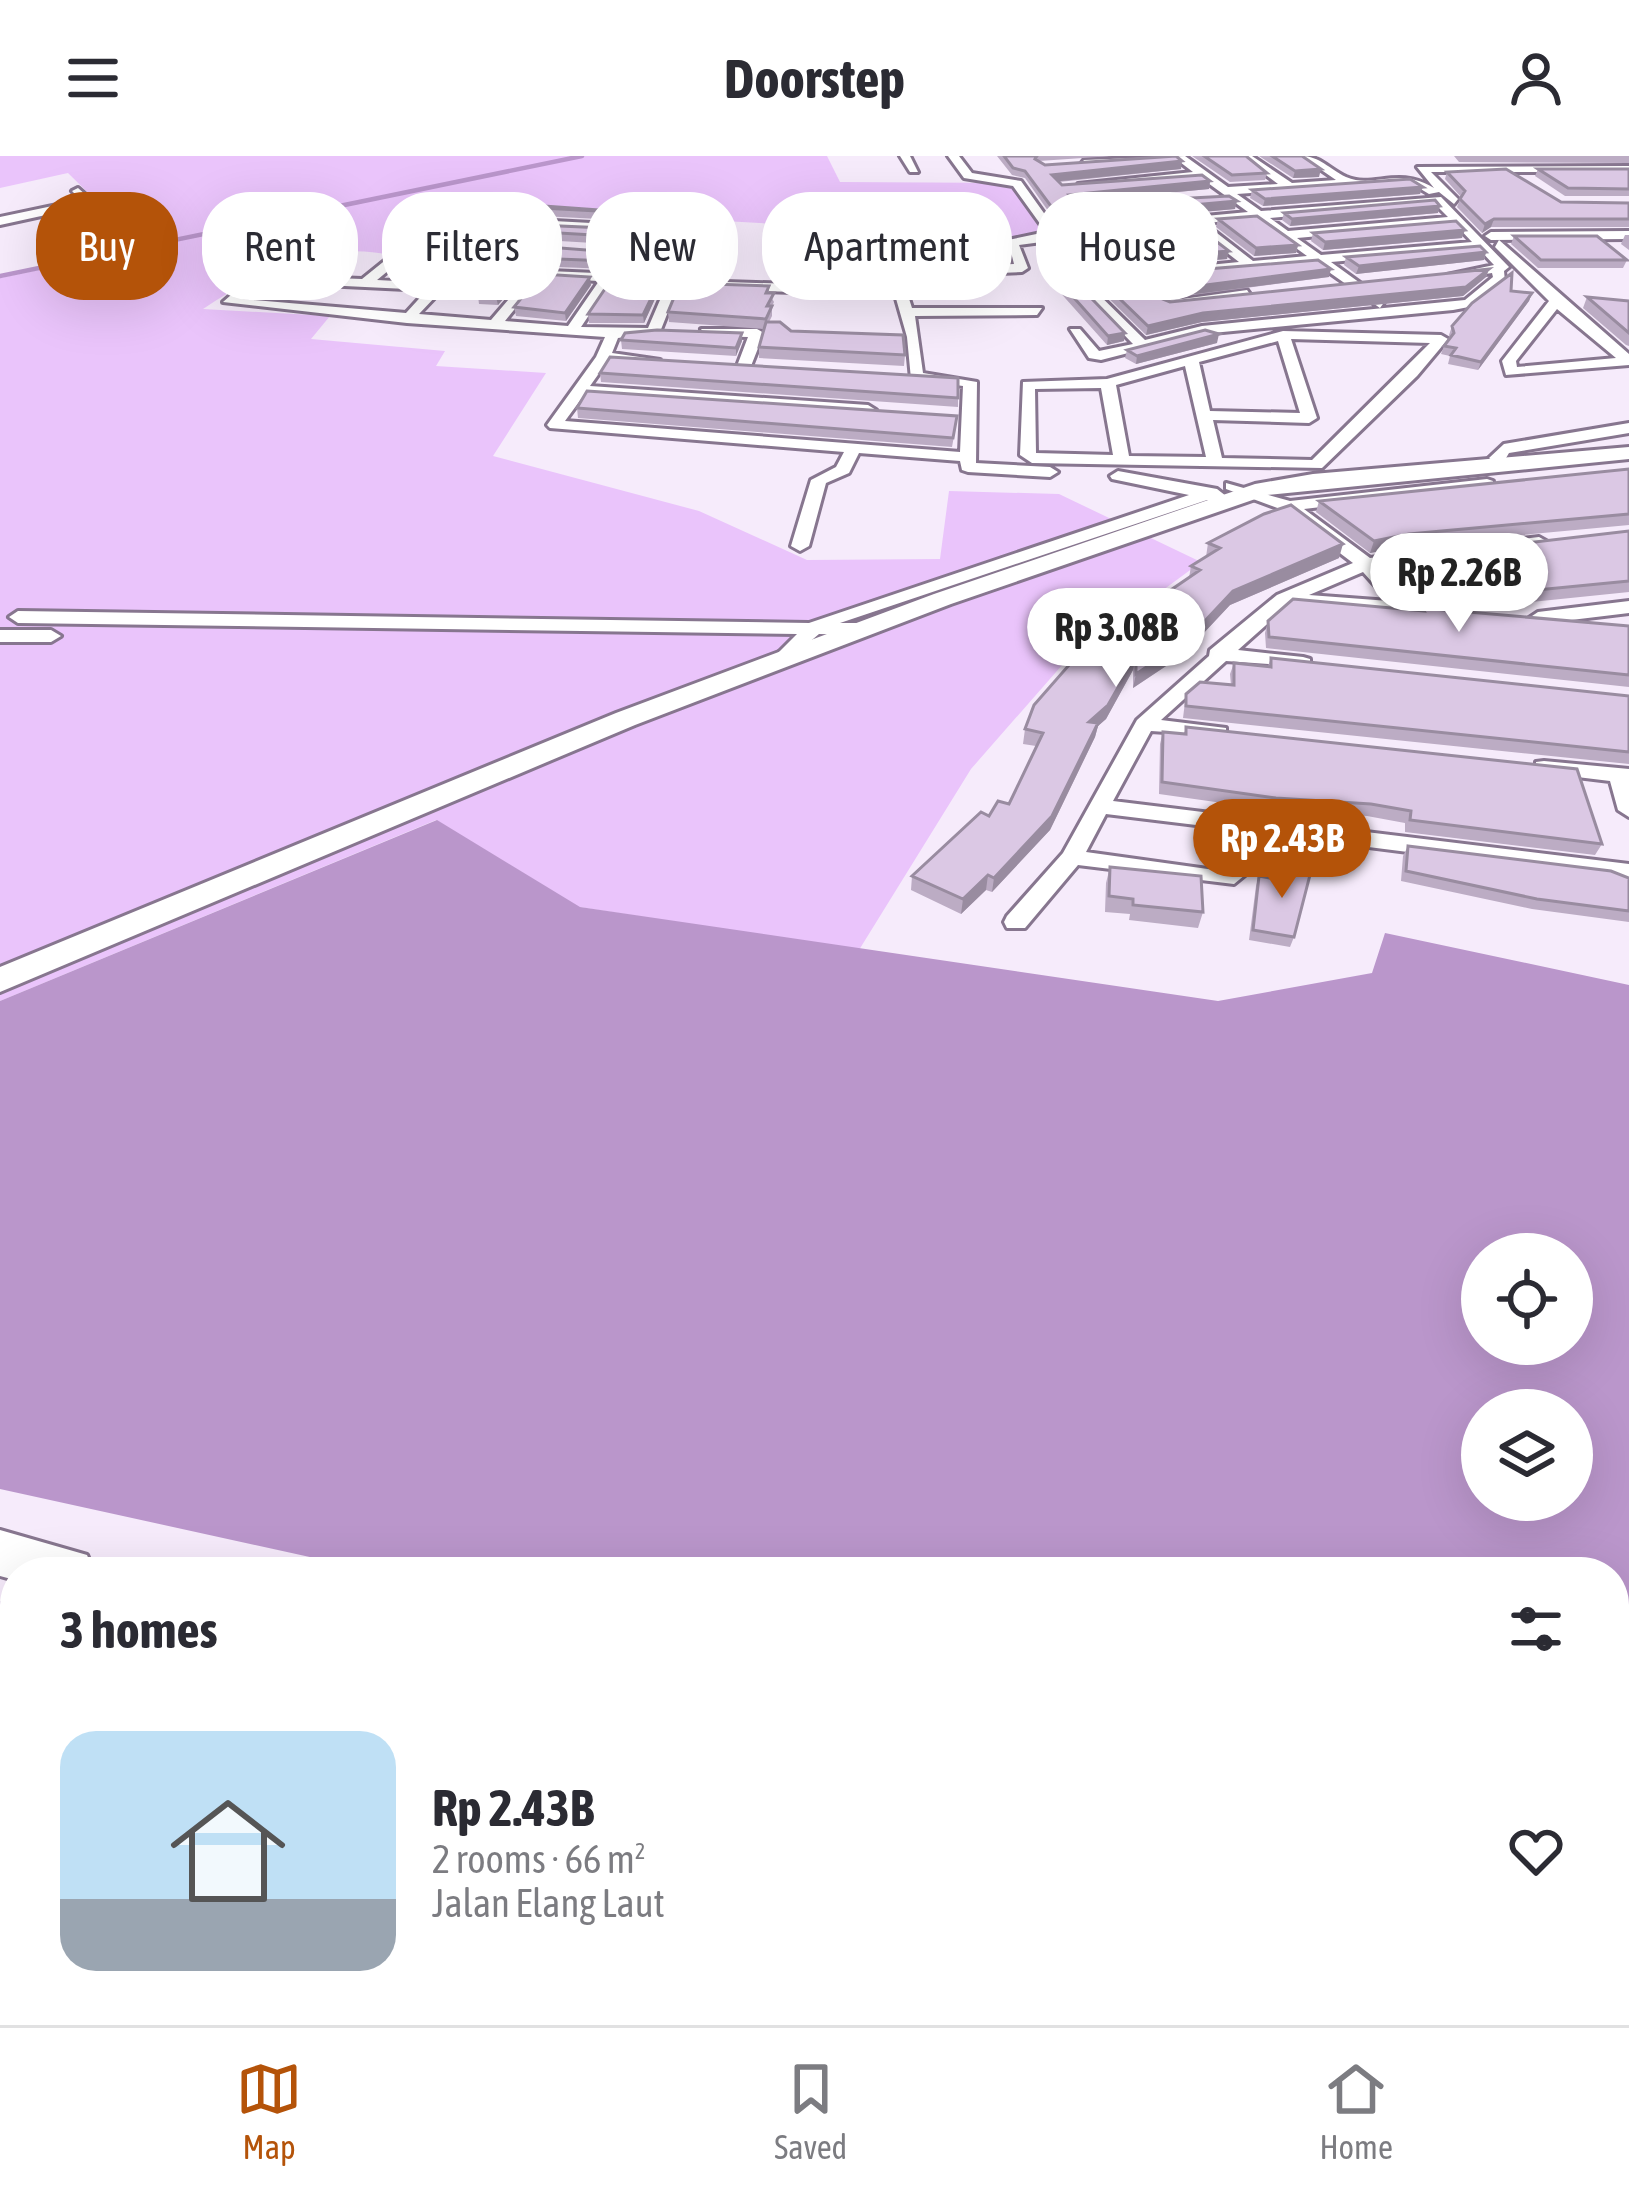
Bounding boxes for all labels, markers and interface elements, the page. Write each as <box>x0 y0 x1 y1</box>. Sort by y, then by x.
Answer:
icon: menu <box>60 45 126 111</box>
icon: person <box>1503 45 1569 111</box>
text: Doorstep <box>724 48 905 109</box>
chip: Buy <box>36 192 178 300</box>
chip: Rent <box>202 192 358 300</box>
chip: Filters <box>382 192 562 300</box>
chip: New <box>586 192 738 300</box>
chip: Apartment <box>762 192 1012 300</box>
chip: House <box>1036 192 1218 300</box>
pin: Rp 2.26B <box>1335 533 1583 635</box>
text: Rp 2.26B <box>1397 550 1521 594</box>
pin: Rp 3.08B <box>992 588 1240 690</box>
text: Rp 3.08B <box>1054 605 1178 649</box>
pin: Rp 2.43B <box>1158 799 1406 901</box>
text: Rp 2.43B <box>1220 816 1344 860</box>
map controls <box>1461 1233 1593 1521</box>
button: locate <box>1461 1233 1593 1365</box>
button: layers <box>1461 1389 1593 1521</box>
icon: filters <box>1503 1596 1569 1662</box>
text: 3 homes <box>60 1600 218 1659</box>
text: Rp 2.43B <box>432 1778 594 1837</box>
icon: home <box>156 1779 300 1923</box>
icon: heart <box>1503 1818 1569 1884</box>
text: 2 rooms · 66 m² <box>432 1837 646 1881</box>
text: Jalan Elang Laut <box>432 1881 665 1925</box>
tab: Map <box>236 2056 302 2166</box>
tab: Saved <box>774 2056 847 2166</box>
tab: Home <box>1319 2056 1393 2166</box>

